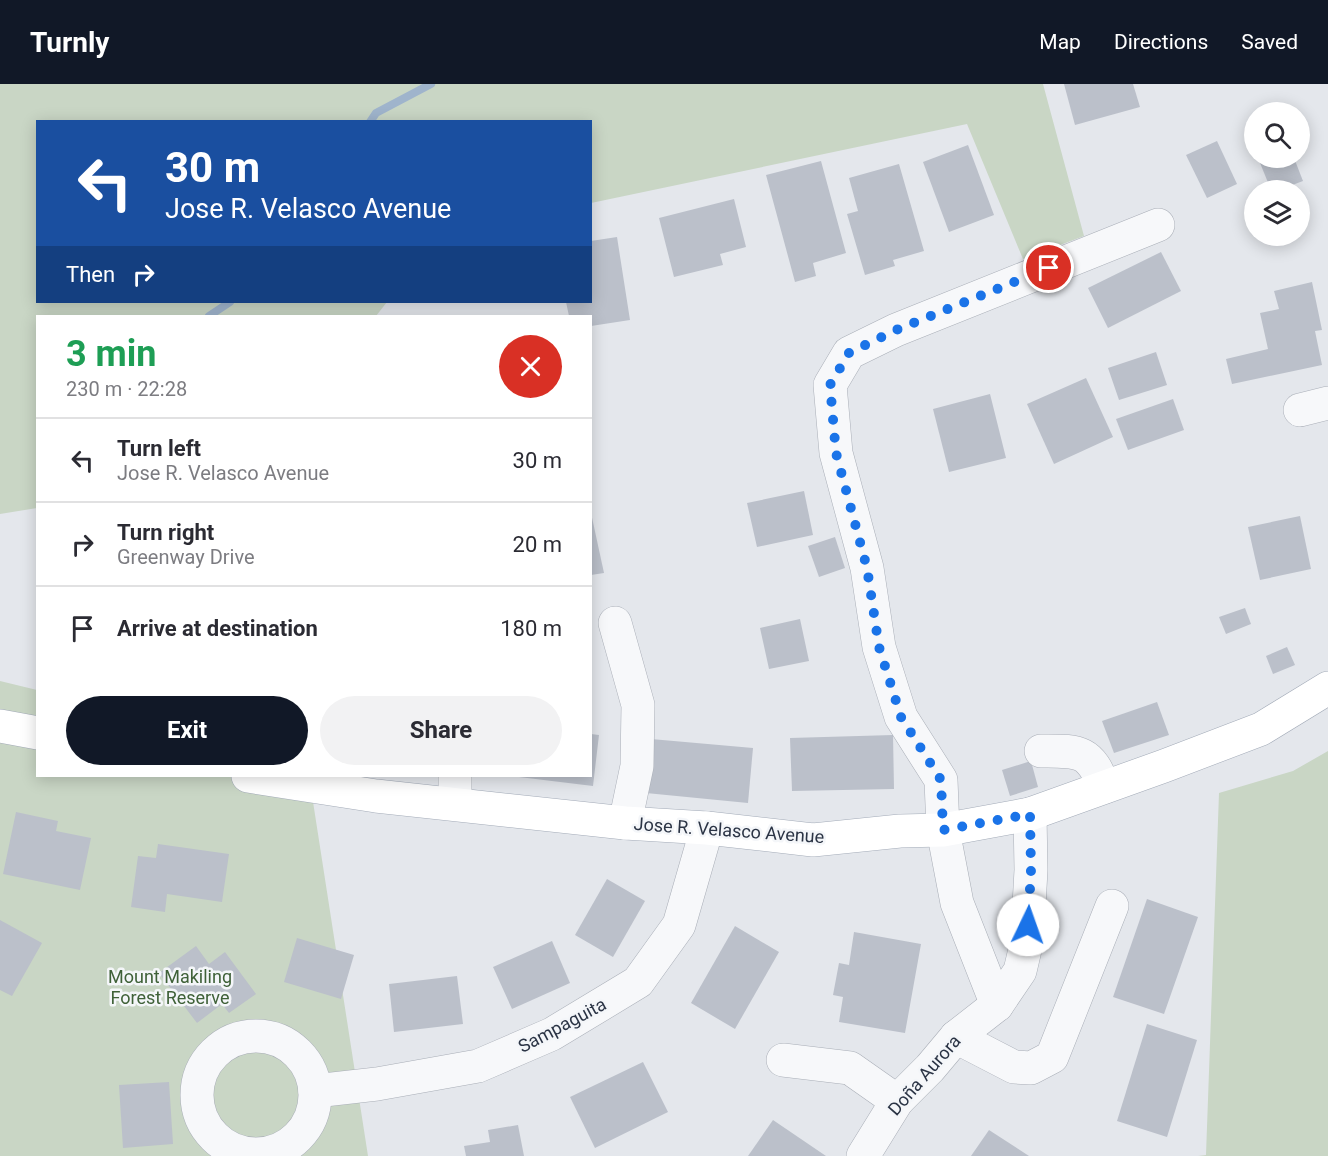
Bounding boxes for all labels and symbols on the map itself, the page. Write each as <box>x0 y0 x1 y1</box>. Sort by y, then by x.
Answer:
pin <box>1023 242 1074 293</box>
street label: Jose R. Velasco Avenue <box>633 813 825 847</box>
position arrow <box>996 893 1060 957</box>
park label: Mount Makiling Forest Reserve <box>108 966 232 1008</box>
street label: Sampaguita <box>515 993 609 1057</box>
street label: Doña Aurora <box>883 1031 965 1119</box>

